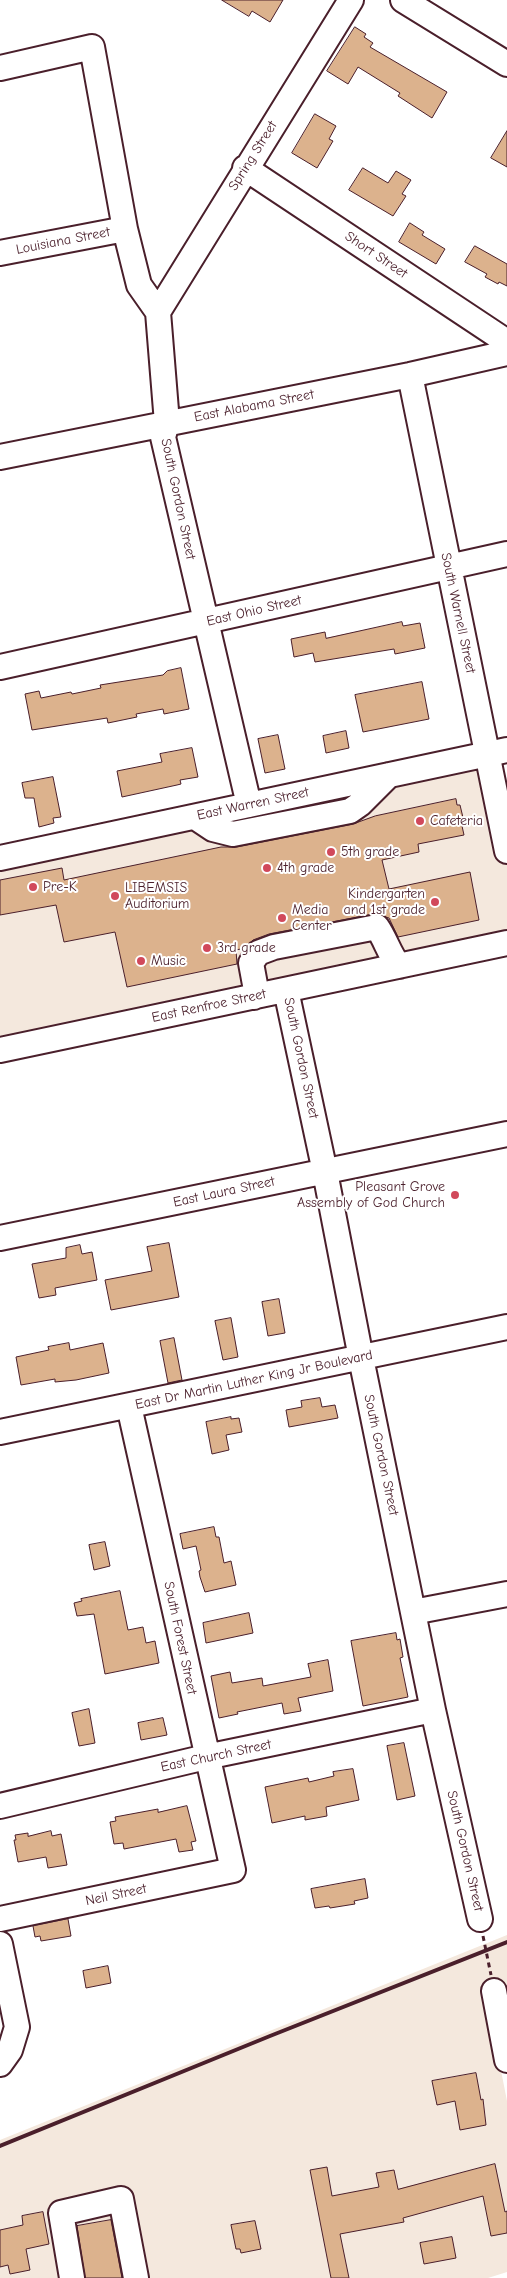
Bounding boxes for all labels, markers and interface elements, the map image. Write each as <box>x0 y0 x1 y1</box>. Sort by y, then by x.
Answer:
street label: Spring Street <box>225 118 281 194</box>
street label: Louisiana Street <box>15 224 111 258</box>
street label: Short Street <box>341 228 411 282</box>
street label: East Alabama Street <box>193 386 315 426</box>
street label: South Gordon Street <box>157 437 199 561</box>
street label: South Warnell Street <box>437 551 479 675</box>
street label: East Ohio Street <box>205 592 303 630</box>
street label: East Warren Street <box>196 784 310 824</box>
place label: Cafeteria <box>430 813 483 829</box>
marker: Cafeteria <box>414 815 426 827</box>
place label: 5th grade <box>341 844 399 860</box>
marker: 5th grade <box>325 846 337 858</box>
place label: 4th grade <box>277 860 334 876</box>
marker: 4th grade <box>261 862 273 874</box>
place label: Pre-K <box>43 879 77 895</box>
place label: LIBEMSIS Auditorium <box>125 880 189 912</box>
marker: Pre-K <box>27 881 39 893</box>
place label: Kindergarten and 1st grade <box>344 886 425 919</box>
marker: LIBEMSIS Auditorium <box>109 890 121 902</box>
marker: Kindergarten and 1st grade <box>429 896 441 908</box>
place label: Media Center <box>292 902 332 934</box>
marker: Media Center <box>276 912 288 924</box>
place label: 3rd grade <box>217 940 276 956</box>
marker: 3rd grade <box>201 942 213 954</box>
place label: Music <box>151 953 186 969</box>
marker: Music <box>135 955 147 967</box>
street label: East Renfroe Street <box>150 986 268 1026</box>
street label: South Gordon Street <box>280 996 322 1120</box>
street label: East Laura Street <box>172 1173 276 1211</box>
place label: Pleasant Grove Assembly of God Church <box>297 1179 445 1212</box>
marker: Pleasant Grove Assembly of God Church <box>449 1189 461 1201</box>
street label: East Dr Martin Luther King Jr Boulevard <box>134 1347 374 1413</box>
street label: South Gordon Street <box>360 1393 402 1517</box>
street label: South Forest Street <box>160 1580 200 1696</box>
street label: East Church Street <box>159 1736 273 1776</box>
street label: South Gordon Street <box>443 1789 487 1913</box>
street label: Neil Street <box>84 1880 148 1910</box>

